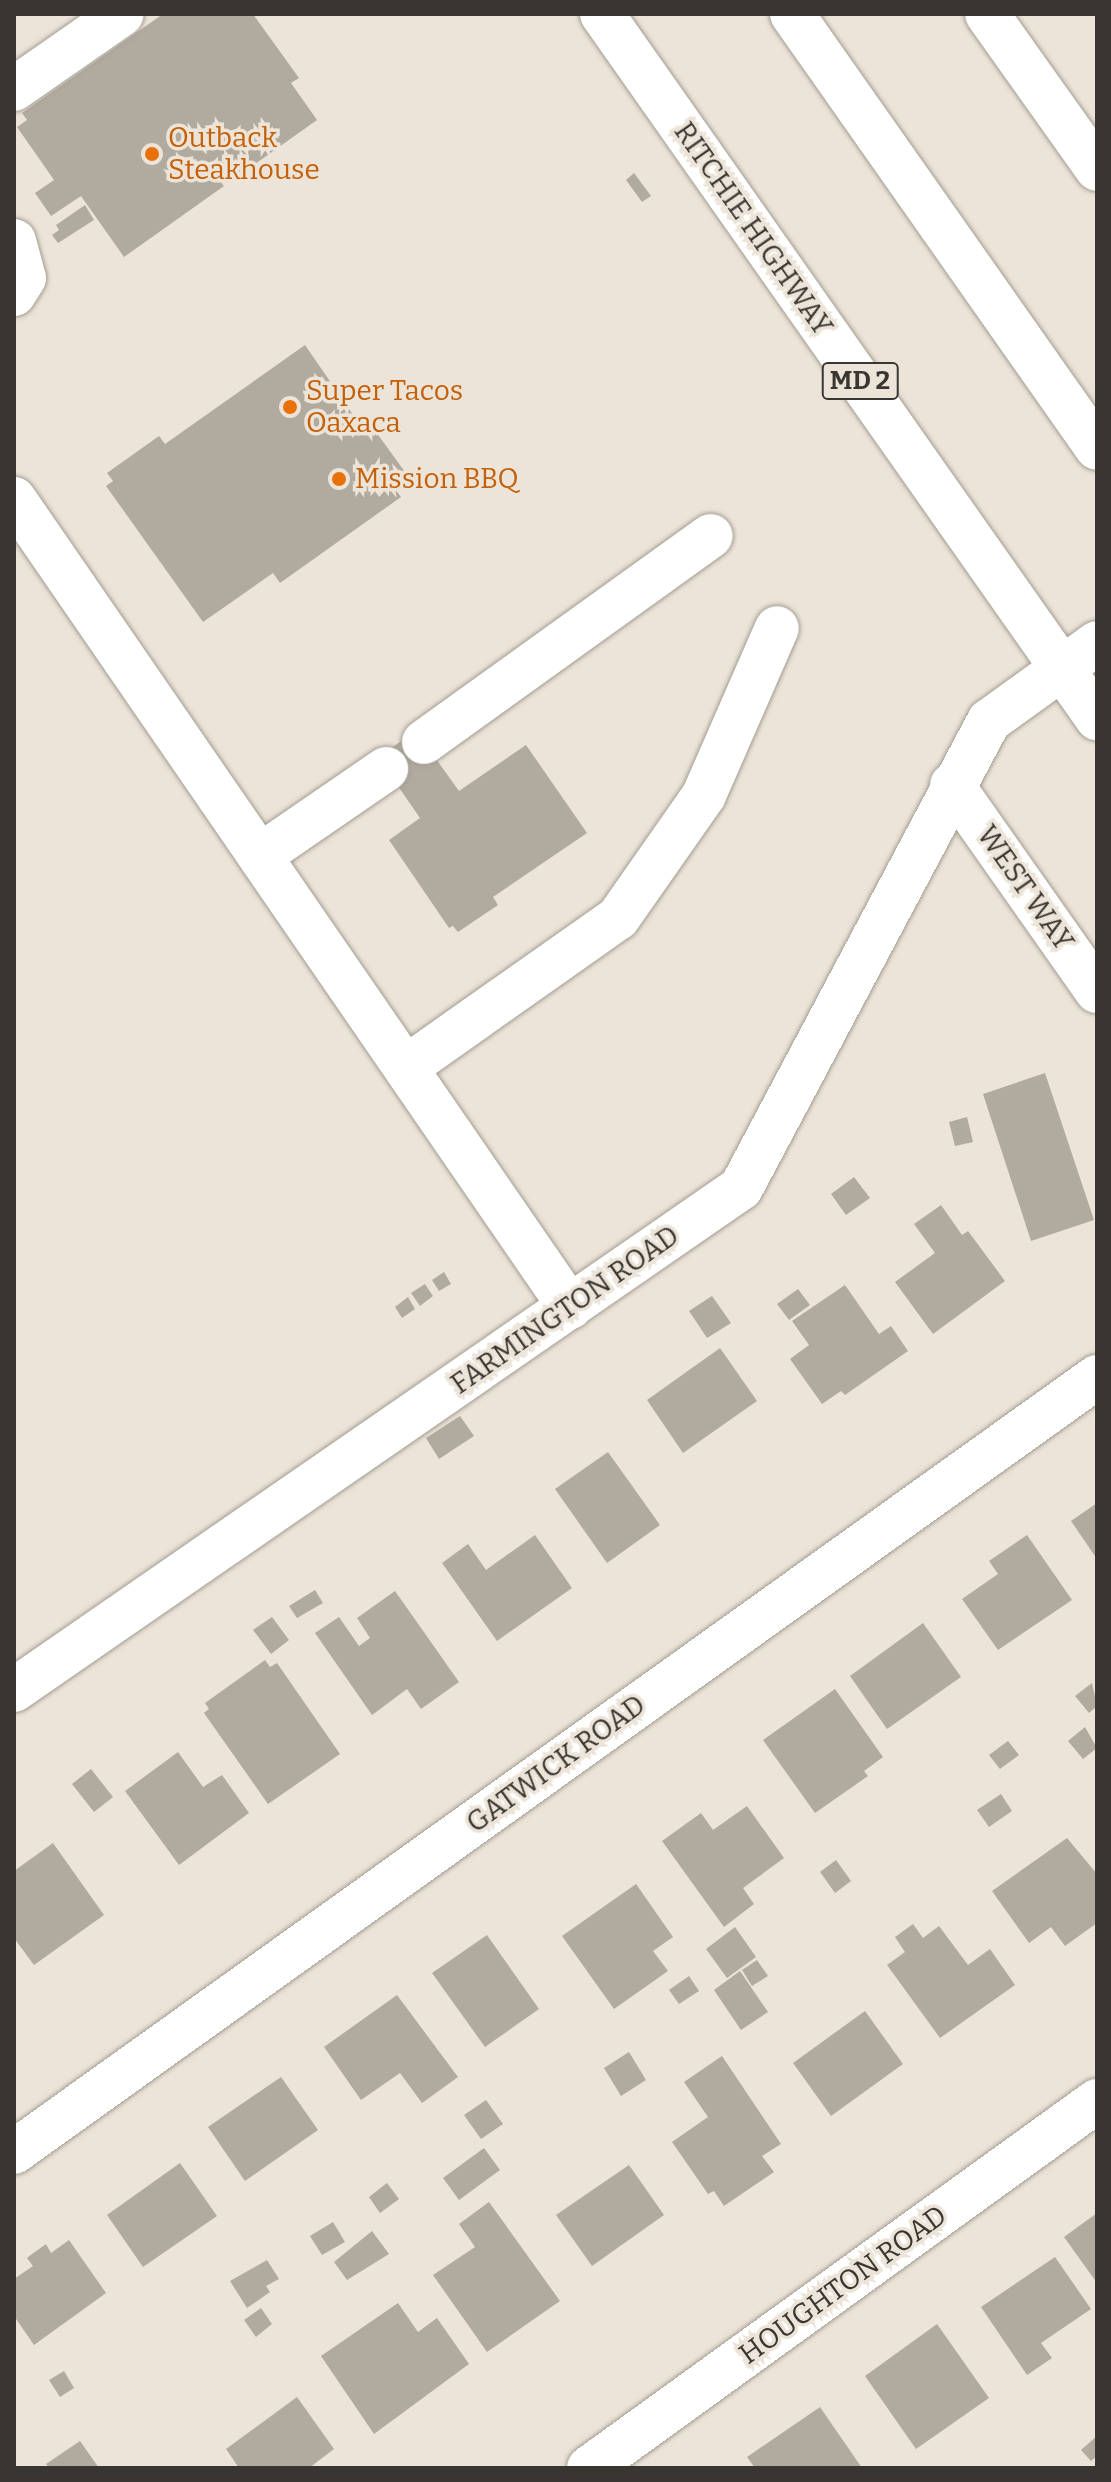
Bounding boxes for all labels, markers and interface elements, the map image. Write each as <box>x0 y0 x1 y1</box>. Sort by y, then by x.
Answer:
street label: RITCHIE HIGHWAY <box>667 116 839 342</box>
place label: Outback Steakhouse <box>168 121 320 187</box>
marker: Outback Steakhouse <box>143 145 161 163</box>
road number: MD 2 <box>820 359 900 403</box>
place label: Super Tacos Oaxaca <box>306 374 463 440</box>
marker: Super Tacos Oaxaca <box>281 398 299 416</box>
place label: Mission BBQ <box>355 462 519 496</box>
marker: Mission BBQ <box>330 470 348 488</box>
street label: WEST WAY <box>970 819 1080 957</box>
street label: FARMINGTON ROAD <box>445 1219 685 1401</box>
street label: GATWICK ROAD <box>460 1688 652 1840</box>
street label: HOUGHTON ROAD <box>733 2199 953 2371</box>

